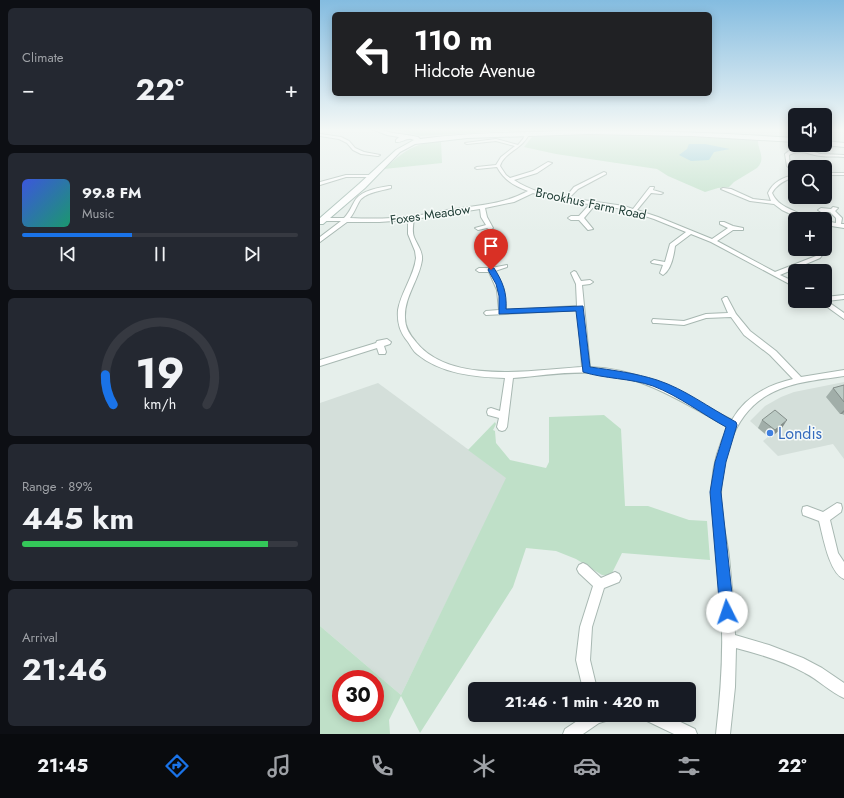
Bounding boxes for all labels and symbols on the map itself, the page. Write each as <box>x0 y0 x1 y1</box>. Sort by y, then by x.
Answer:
street label: Brookhus Farm Road <box>534 182 648 225</box>
street label: Foxes Meadow <box>389 199 472 230</box>
pin <box>474 229 508 270</box>
place label: Londis <box>778 422 822 445</box>
marker: Londis <box>765 428 775 438</box>
position arrow <box>706 591 748 633</box>
speed limit sign: 30 <box>332 670 384 722</box>

